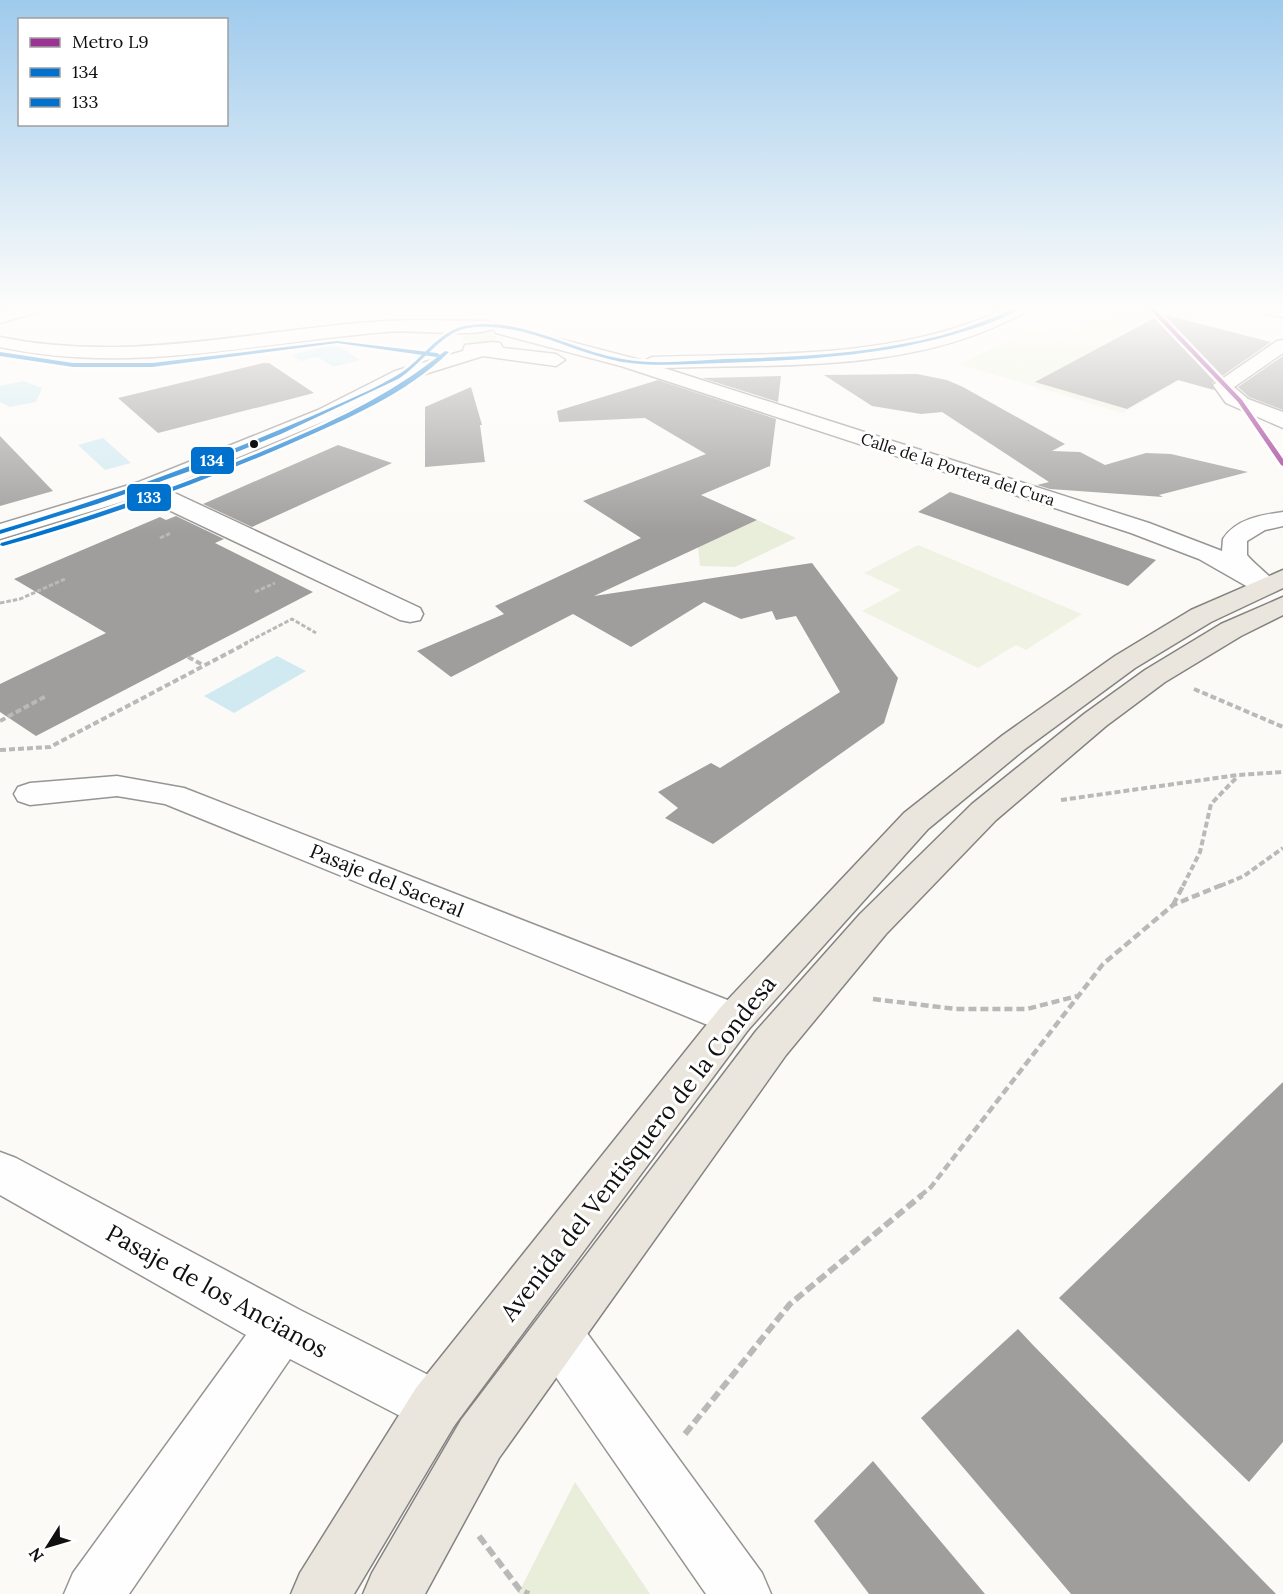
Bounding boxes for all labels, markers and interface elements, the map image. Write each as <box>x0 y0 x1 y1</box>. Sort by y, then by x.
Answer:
legend <box>18 18 228 126</box>
text: Metro L9 <box>72 30 149 53</box>
text: 134 <box>72 60 99 83</box>
text: 133 <box>72 90 99 113</box>
street label: Calle de la Portera del Cura <box>858 428 1058 510</box>
unlabelled marker <box>248 438 260 450</box>
line badge: 134 <box>190 446 235 475</box>
text: 134 <box>200 450 224 470</box>
line badge: 133 <box>126 483 172 512</box>
text: 133 <box>137 487 161 507</box>
street label: Pasaje del Saceral <box>306 838 468 922</box>
street label: Avenida del Ventisquero de la Condesa <box>493 969 783 1328</box>
street label: Pasaje de los Ancianos <box>101 1217 333 1365</box>
north arrow <box>18 1516 78 1576</box>
text: N <box>24 1544 48 1566</box>

